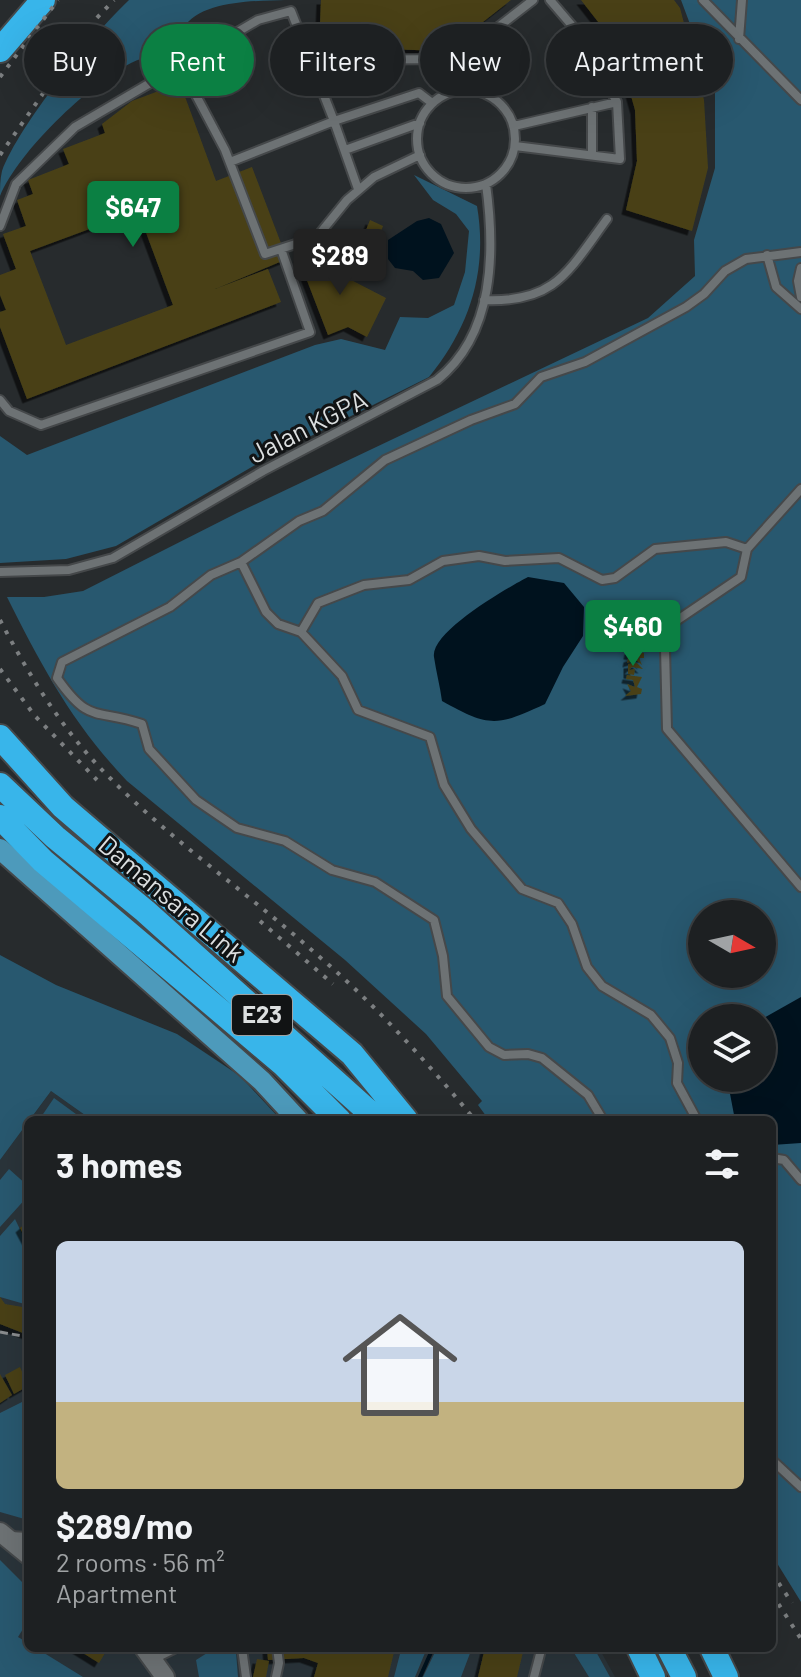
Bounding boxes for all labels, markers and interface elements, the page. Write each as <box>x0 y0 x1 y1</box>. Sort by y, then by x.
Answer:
chip: Buy <box>24 24 125 96</box>
chip: Rent <box>141 24 254 96</box>
chip: Filters <box>270 24 404 96</box>
chip: New <box>420 24 530 96</box>
chip: Apartment <box>546 24 733 96</box>
pin: $647 <box>86 181 180 249</box>
text: $647 <box>105 191 161 222</box>
pin: $289 <box>293 229 387 297</box>
text: $289 <box>311 239 369 270</box>
street label: Jalan KGPA <box>243 383 372 469</box>
pin: $460 <box>586 600 680 668</box>
text: $460 <box>603 610 663 641</box>
street label: Damansara Link <box>93 828 251 968</box>
north arrow <box>688 900 776 988</box>
map controls <box>688 900 776 1092</box>
road number: E23 <box>232 995 292 1035</box>
button: layers <box>688 1004 776 1092</box>
icon: filters <box>700 1142 744 1186</box>
text: 3 homes <box>56 1144 182 1185</box>
icon: home <box>328 1293 472 1437</box>
text: $289/mo <box>56 1505 193 1546</box>
text: 2 rooms · 56 m² <box>56 1546 225 1577</box>
text: Apartment <box>56 1577 177 1608</box>

